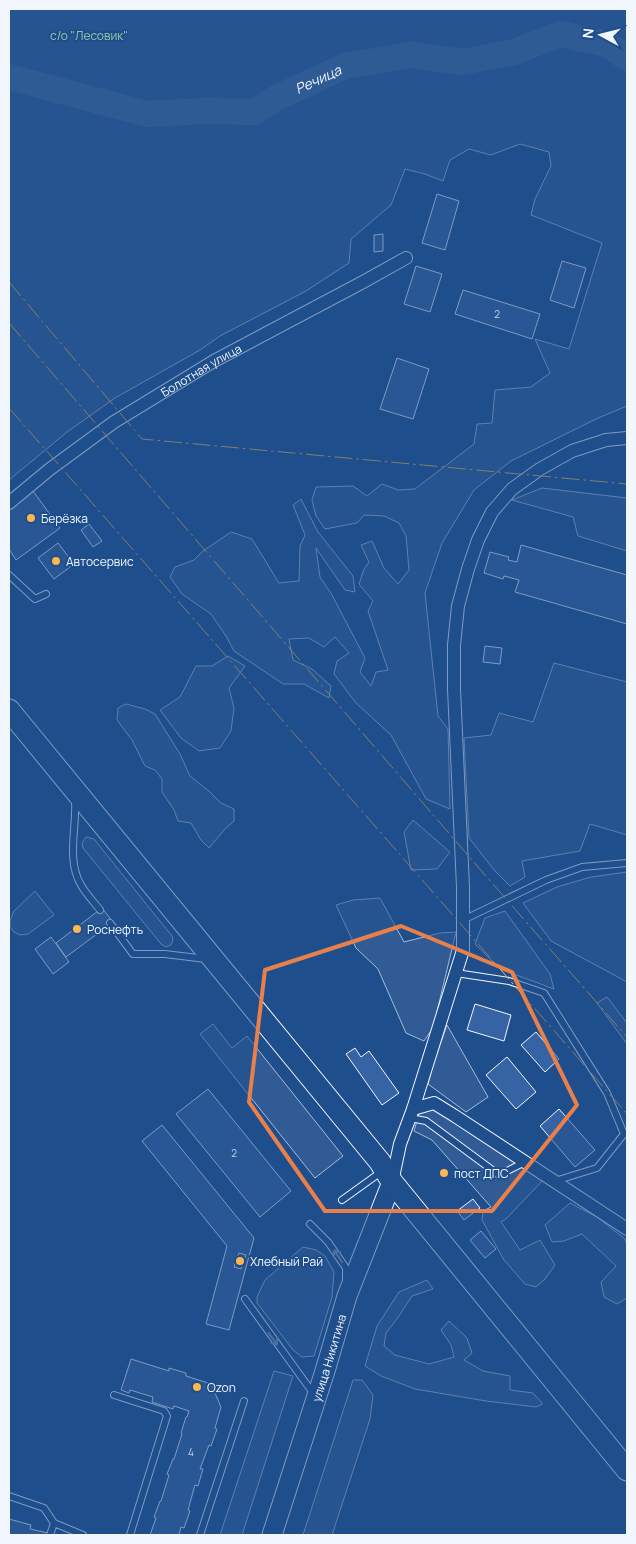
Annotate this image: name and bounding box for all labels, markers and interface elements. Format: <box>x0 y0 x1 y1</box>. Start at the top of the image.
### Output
north arrow <box>576 10 626 60</box>
park label: с/о "Лесовик" <box>50 27 128 44</box>
text: N <box>578 27 598 40</box>
water label: Речица <box>292 59 345 97</box>
house number: 2 <box>494 307 500 321</box>
street label: Болотная улица <box>157 340 244 400</box>
place label: Берёзка <box>41 510 88 527</box>
marker: Берёзка <box>25 512 37 524</box>
place label: Автосервис <box>66 553 134 570</box>
marker: Автосервис <box>50 555 62 567</box>
place label: Роснефть <box>87 921 143 938</box>
marker: Роснефть <box>71 923 83 935</box>
house number: 2 <box>231 1146 237 1160</box>
place label: пост ДПС <box>454 1165 509 1182</box>
marker: пост ДПС <box>438 1167 450 1179</box>
one-way arrow <box>333 1250 343 1264</box>
place label: Хлебный Рай <box>250 1253 323 1270</box>
marker: Хлебный Рай <box>234 1255 246 1267</box>
street label: улица Никитина <box>307 1312 350 1404</box>
one-way arrow <box>268 1332 279 1345</box>
place label: Ozon <box>207 1379 236 1396</box>
marker: Ozon <box>191 1381 203 1393</box>
house number: 4 <box>188 1445 194 1459</box>

